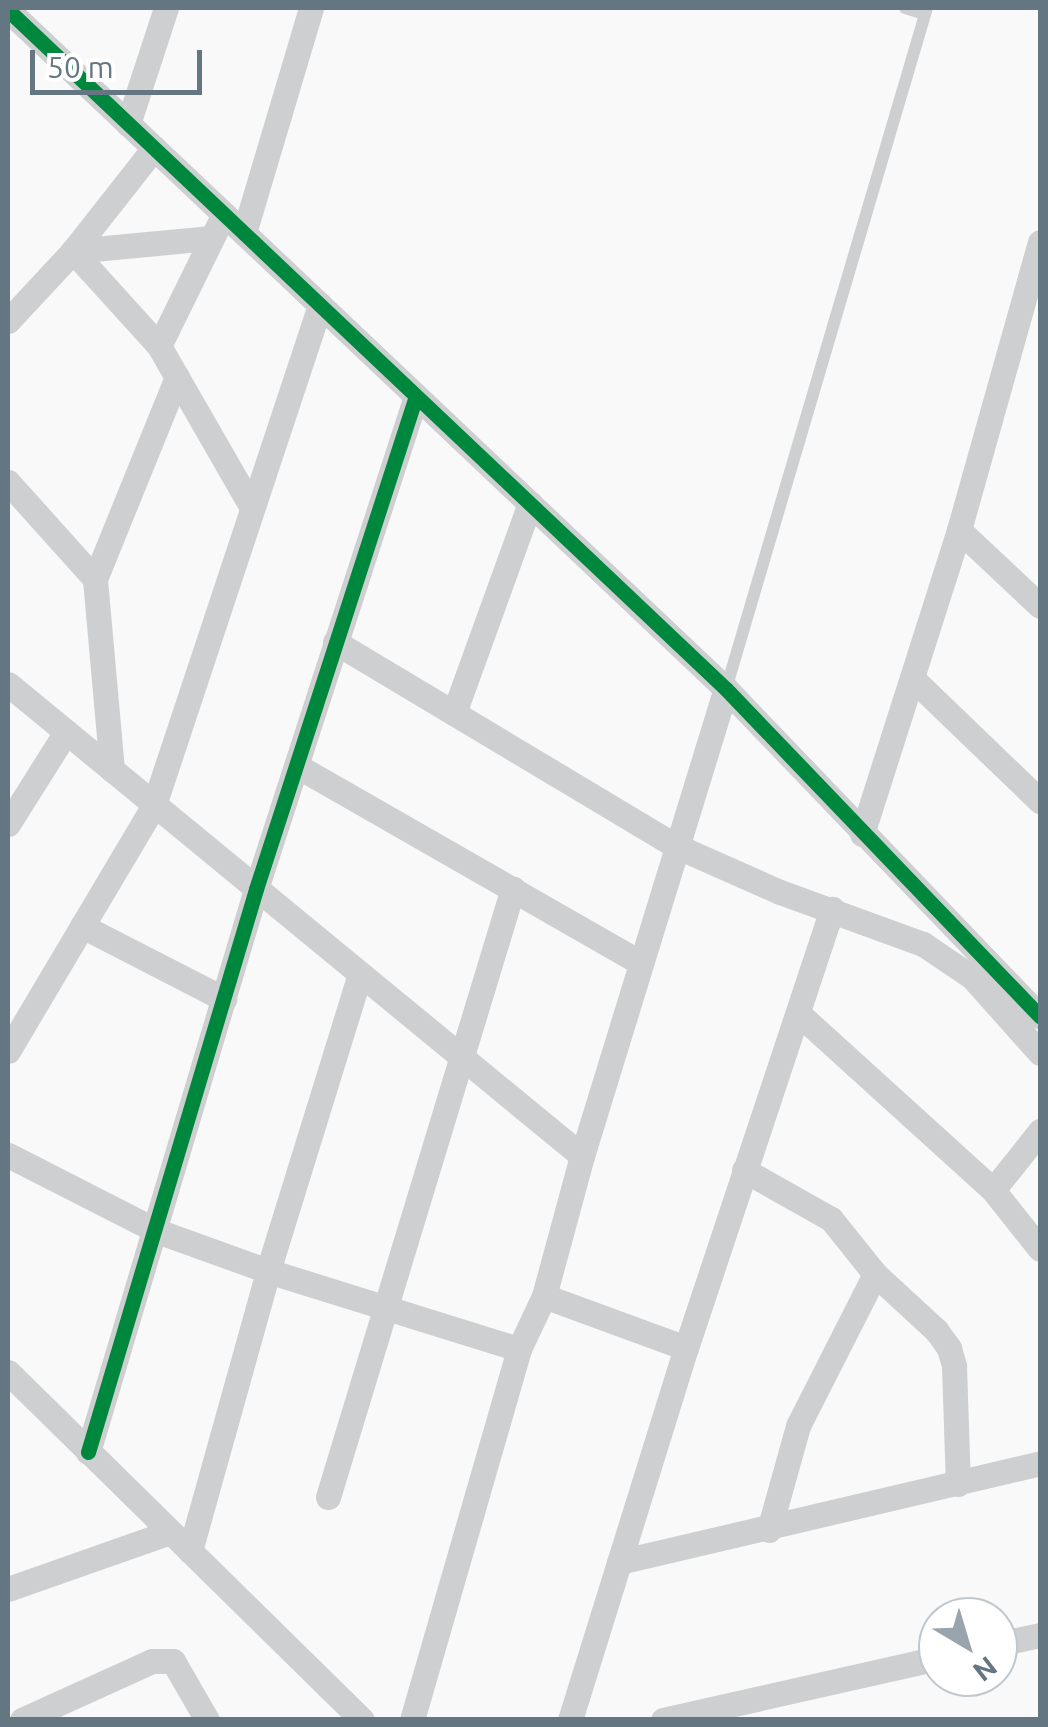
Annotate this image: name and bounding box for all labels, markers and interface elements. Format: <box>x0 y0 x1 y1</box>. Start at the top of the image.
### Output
scale bar <box>35 30 208 92</box>
text: 50 m <box>47 50 114 84</box>
north arrow <box>918 1597 1018 1697</box>
text: N <box>968 1651 1003 1688</box>

